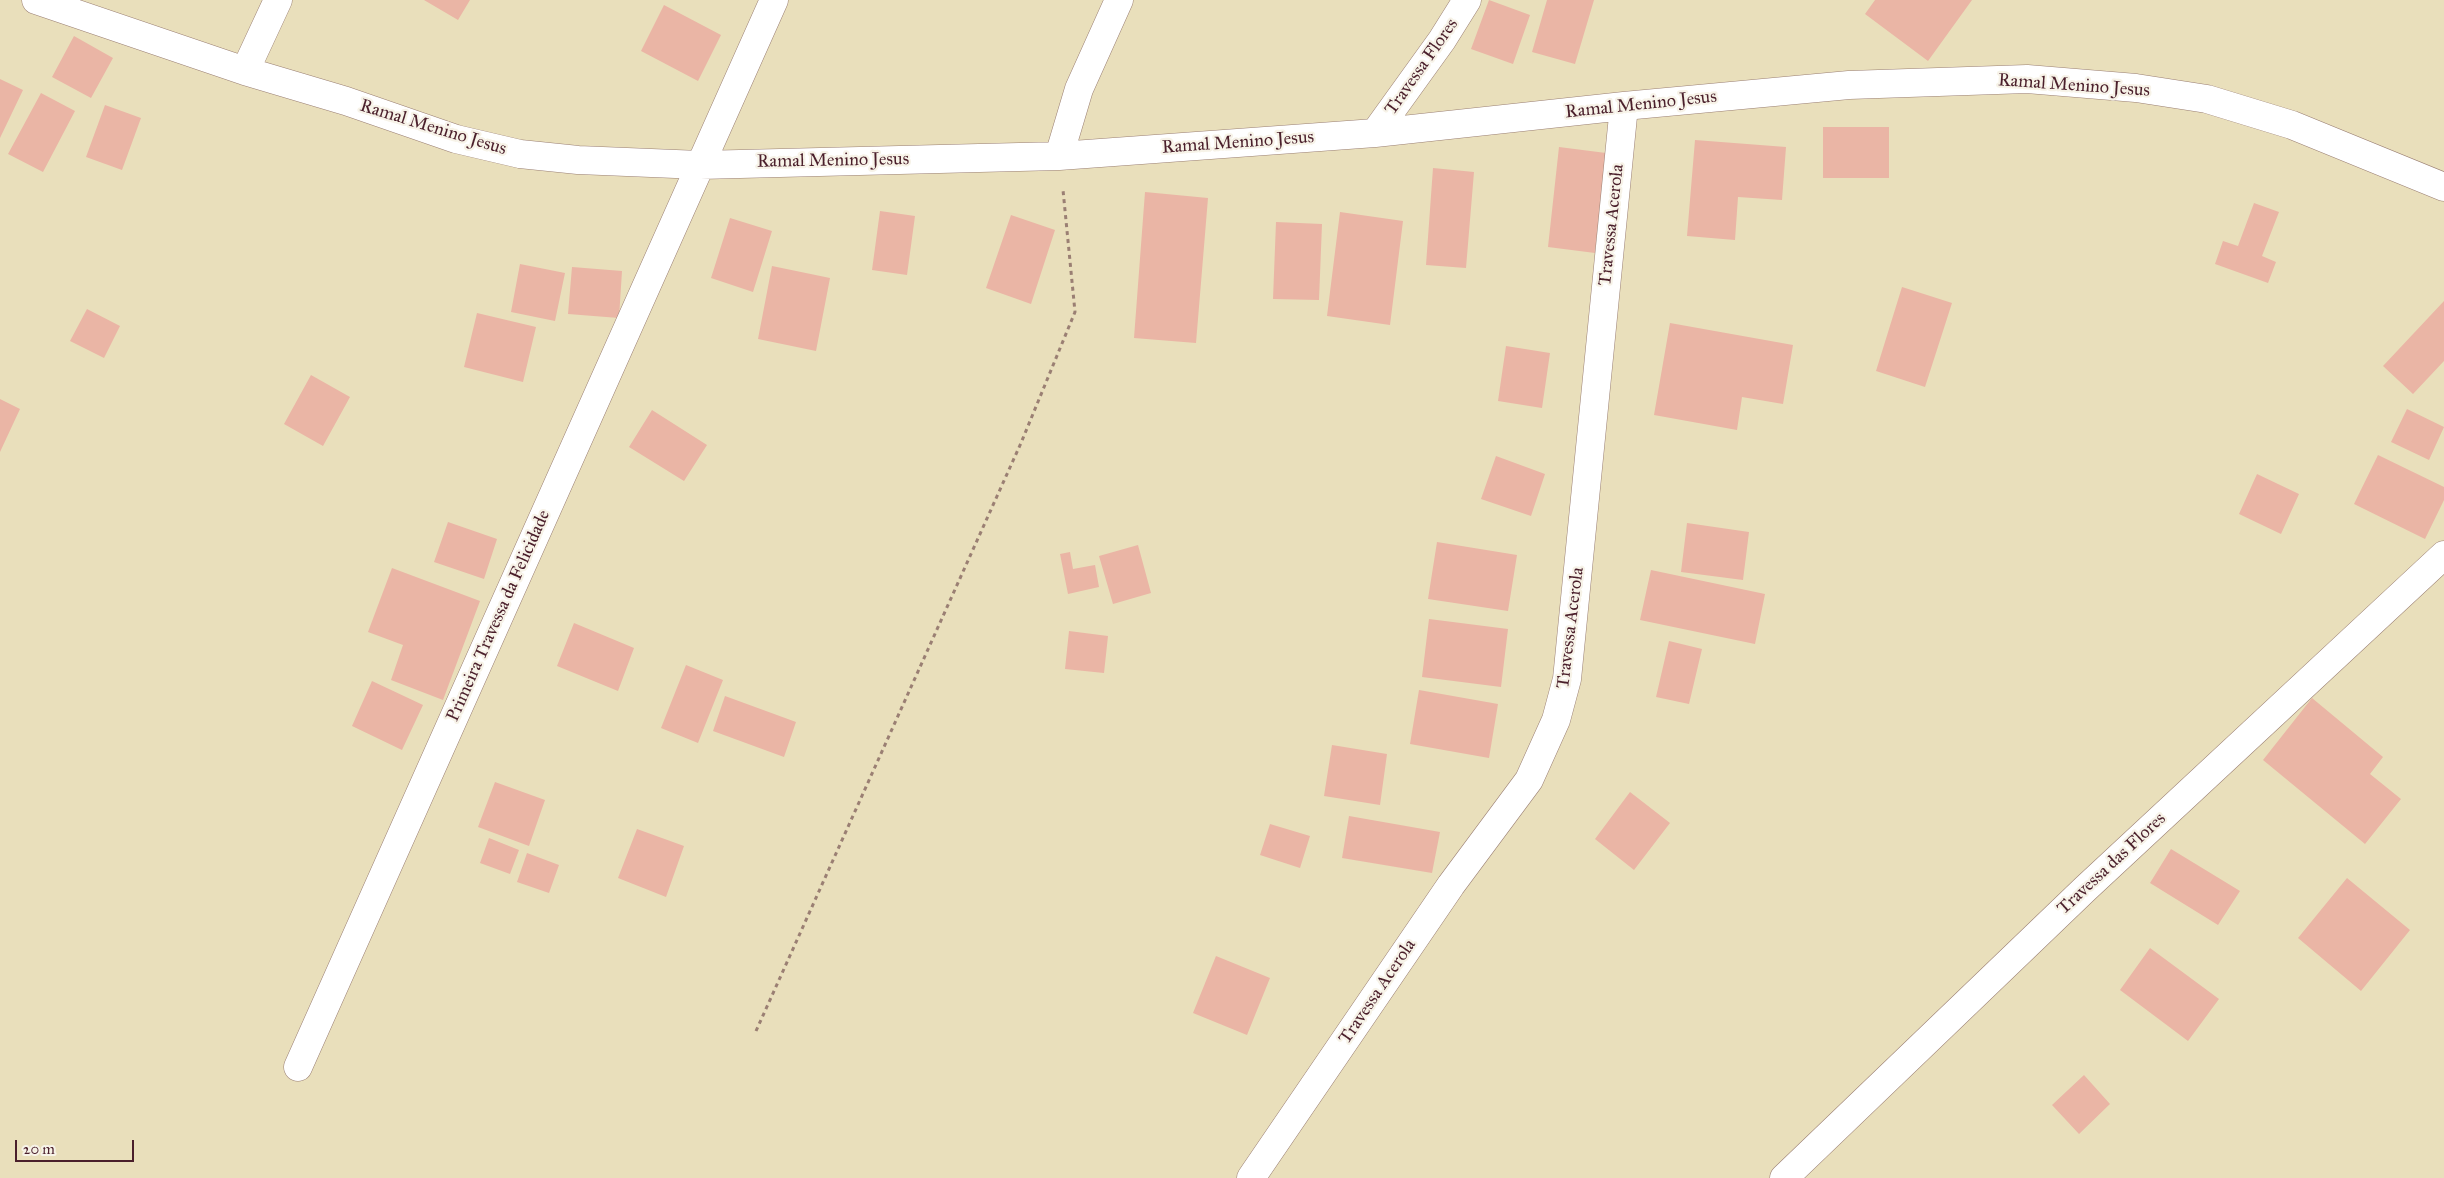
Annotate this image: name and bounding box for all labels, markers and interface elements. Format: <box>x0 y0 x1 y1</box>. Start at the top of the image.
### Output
street label: Travessa Flores <box>1381 15 1463 119</box>
street label: Ramal Menino Jesus <box>1997 70 2151 102</box>
street label: Ramal Menino Jesus <box>1564 86 1718 124</box>
street label: Ramal Menino Jesus <box>357 95 509 161</box>
street label: Ramal Menino Jesus <box>1161 127 1315 159</box>
street label: Ramal Menino Jesus <box>757 149 909 173</box>
street label: Travessa Acerola <box>1595 163 1629 287</box>
street label: Primeira Travessa da Felicidade <box>443 507 555 725</box>
street label: Travessa Acerola <box>1553 566 1589 690</box>
street label: Travessa das Flores <box>2053 808 2171 920</box>
street label: Travessa Acerola <box>1335 935 1421 1049</box>
scale bar <box>18 1130 136 1162</box>
text: 20 m <box>23 1140 55 1158</box>

